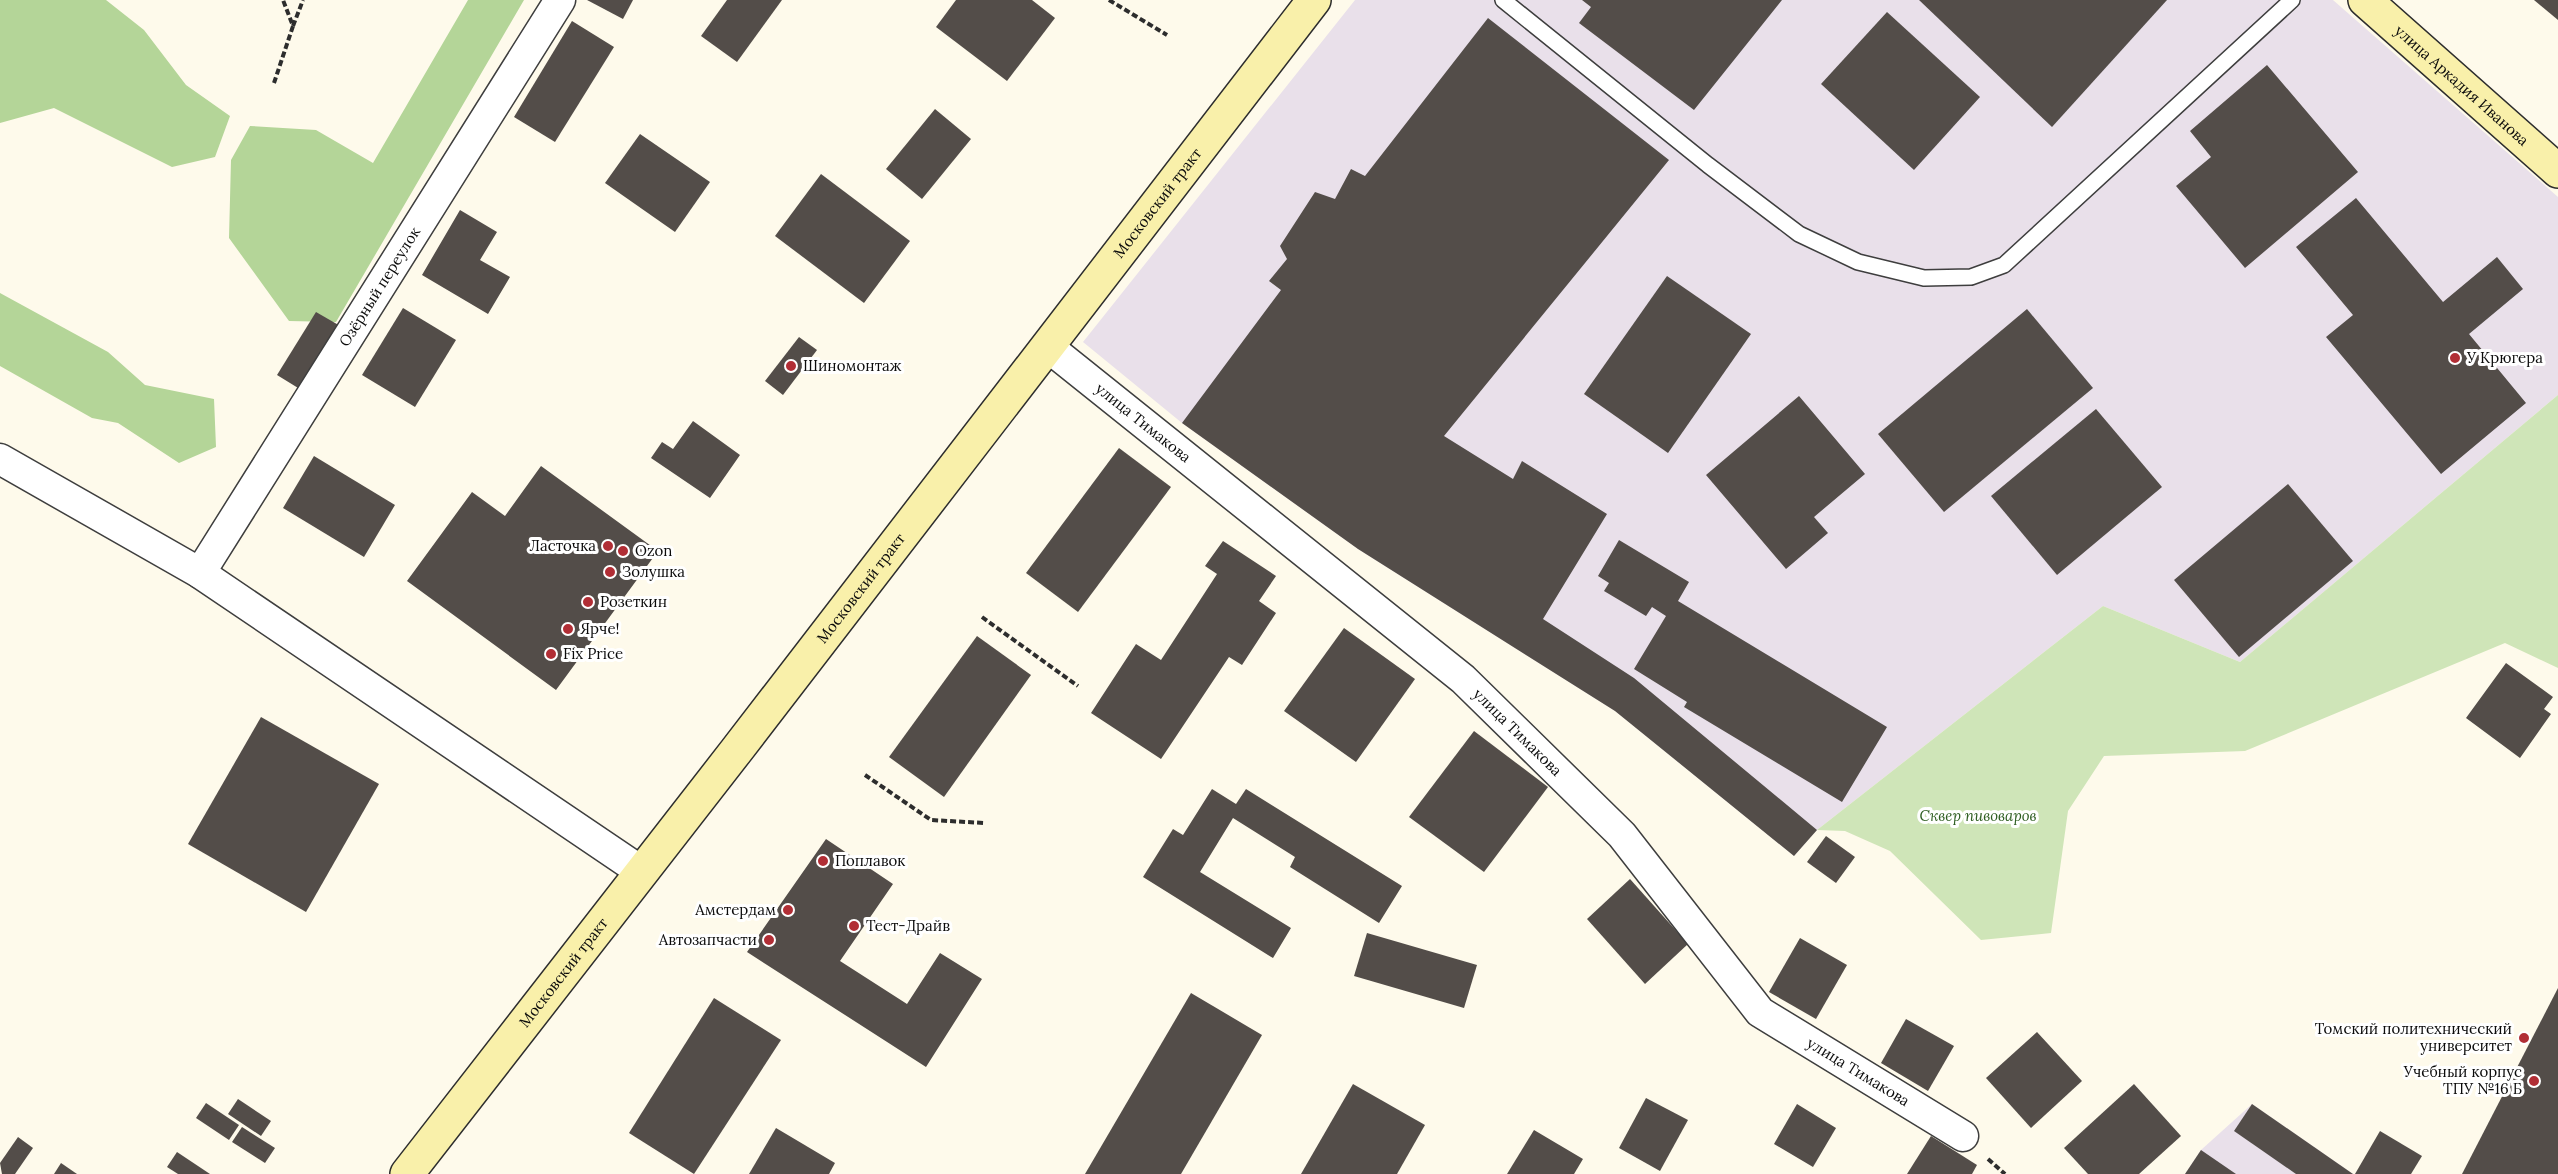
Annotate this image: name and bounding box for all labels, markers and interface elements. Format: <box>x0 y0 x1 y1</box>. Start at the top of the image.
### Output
street label: улица Аркадия Иванова <box>2391 21 2533 150</box>
street label: Московский тракт <box>1109 144 1206 262</box>
street label: Озёрный переулок <box>335 223 424 350</box>
place label: У Крюгера <box>2466 348 2543 367</box>
marker: У Крюгера <box>2448 351 2462 365</box>
place label: Шиномонтаж <box>803 356 902 375</box>
marker: Шиномонтаж <box>784 359 798 373</box>
street label: улица Тимакова <box>1092 378 1195 467</box>
street label: Московский тракт <box>812 529 909 647</box>
place label: Ласточка <box>530 536 596 555</box>
marker: Ласточка <box>601 539 615 553</box>
place label: Ozon <box>635 541 672 560</box>
marker: Ozon <box>616 544 630 558</box>
place label: Золушка <box>622 562 685 581</box>
marker: Золушка <box>603 565 617 579</box>
place label: Розеткин <box>600 592 667 611</box>
marker: Розеткин <box>581 595 595 609</box>
place label: Ярче! <box>580 619 620 638</box>
marker: Ярче! <box>561 622 575 636</box>
place label: Fix Price <box>563 644 623 663</box>
marker: Fix Price <box>544 647 558 661</box>
street label: улица Тимакова <box>1469 684 1566 780</box>
park label: Сквер пивоваров <box>1919 806 2037 825</box>
place label: Поплавок <box>835 851 905 870</box>
marker: Поплавок <box>816 854 830 868</box>
place label: Амстердам <box>694 900 776 919</box>
marker: Амстердам <box>781 903 795 917</box>
street label: Московский тракт <box>515 913 612 1031</box>
place label: Тест-Драйв <box>866 916 950 935</box>
marker: Тест-Драйв <box>847 919 861 933</box>
place label: Автозапчасти <box>658 930 757 949</box>
marker: Автозапчасти <box>762 933 776 947</box>
place label: Томский политехнический университет <box>2315 1019 2513 1055</box>
marker: Томский политехнический университет <box>2517 1031 2531 1045</box>
street label: улица Тимакова <box>1803 1033 1913 1110</box>
place label: Учебный корпус ТПУ №16 Б <box>2403 1062 2522 1098</box>
marker: Учебный корпус ТПУ №16 Б <box>2527 1074 2541 1088</box>

